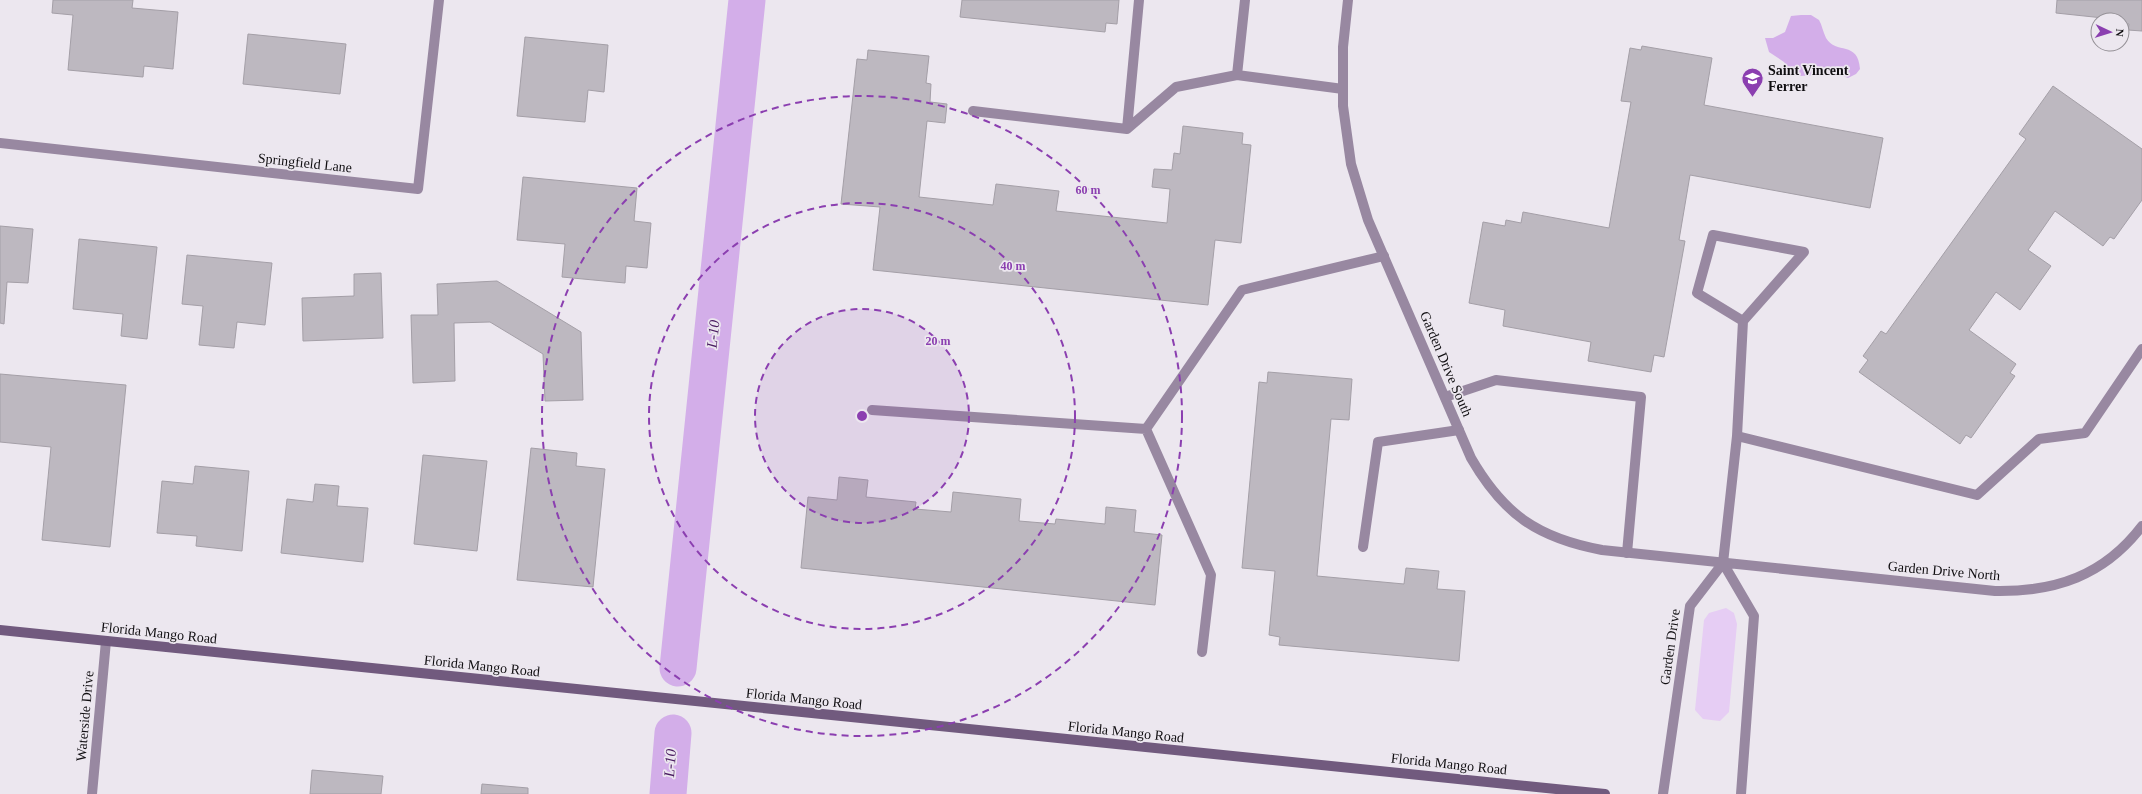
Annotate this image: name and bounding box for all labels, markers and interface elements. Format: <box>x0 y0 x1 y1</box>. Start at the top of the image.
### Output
north arrow <box>2090 12 2130 52</box>
text: N <box>2114 28 2126 37</box>
place label: Saint Vincent Ferrer <box>1768 63 1849 94</box>
school or university icon: Saint Vincent Ferrer <box>1739 65 1765 98</box>
street label: Springfield Lane <box>257 151 353 175</box>
text: 60 m <box>1076 183 1101 197</box>
text: 40 m <box>1001 259 1026 273</box>
street label: Garden Drive South <box>1417 309 1475 419</box>
water label: L-10 <box>703 319 722 350</box>
text: 20 m <box>926 334 951 348</box>
centre of rings <box>855 409 869 423</box>
street label: Garden Drive North <box>1887 559 2001 583</box>
street label: Garden Drive <box>1657 608 1683 686</box>
street label: Florida Mango Road <box>100 619 218 647</box>
street label: Florida Mango Road <box>423 652 541 680</box>
street label: Waterside Drive <box>74 670 96 762</box>
street label: Florida Mango Road <box>745 685 863 713</box>
street label: Florida Mango Road <box>1067 718 1185 746</box>
water label: L-10 <box>661 748 679 779</box>
street label: Florida Mango Road <box>1390 750 1508 778</box>

